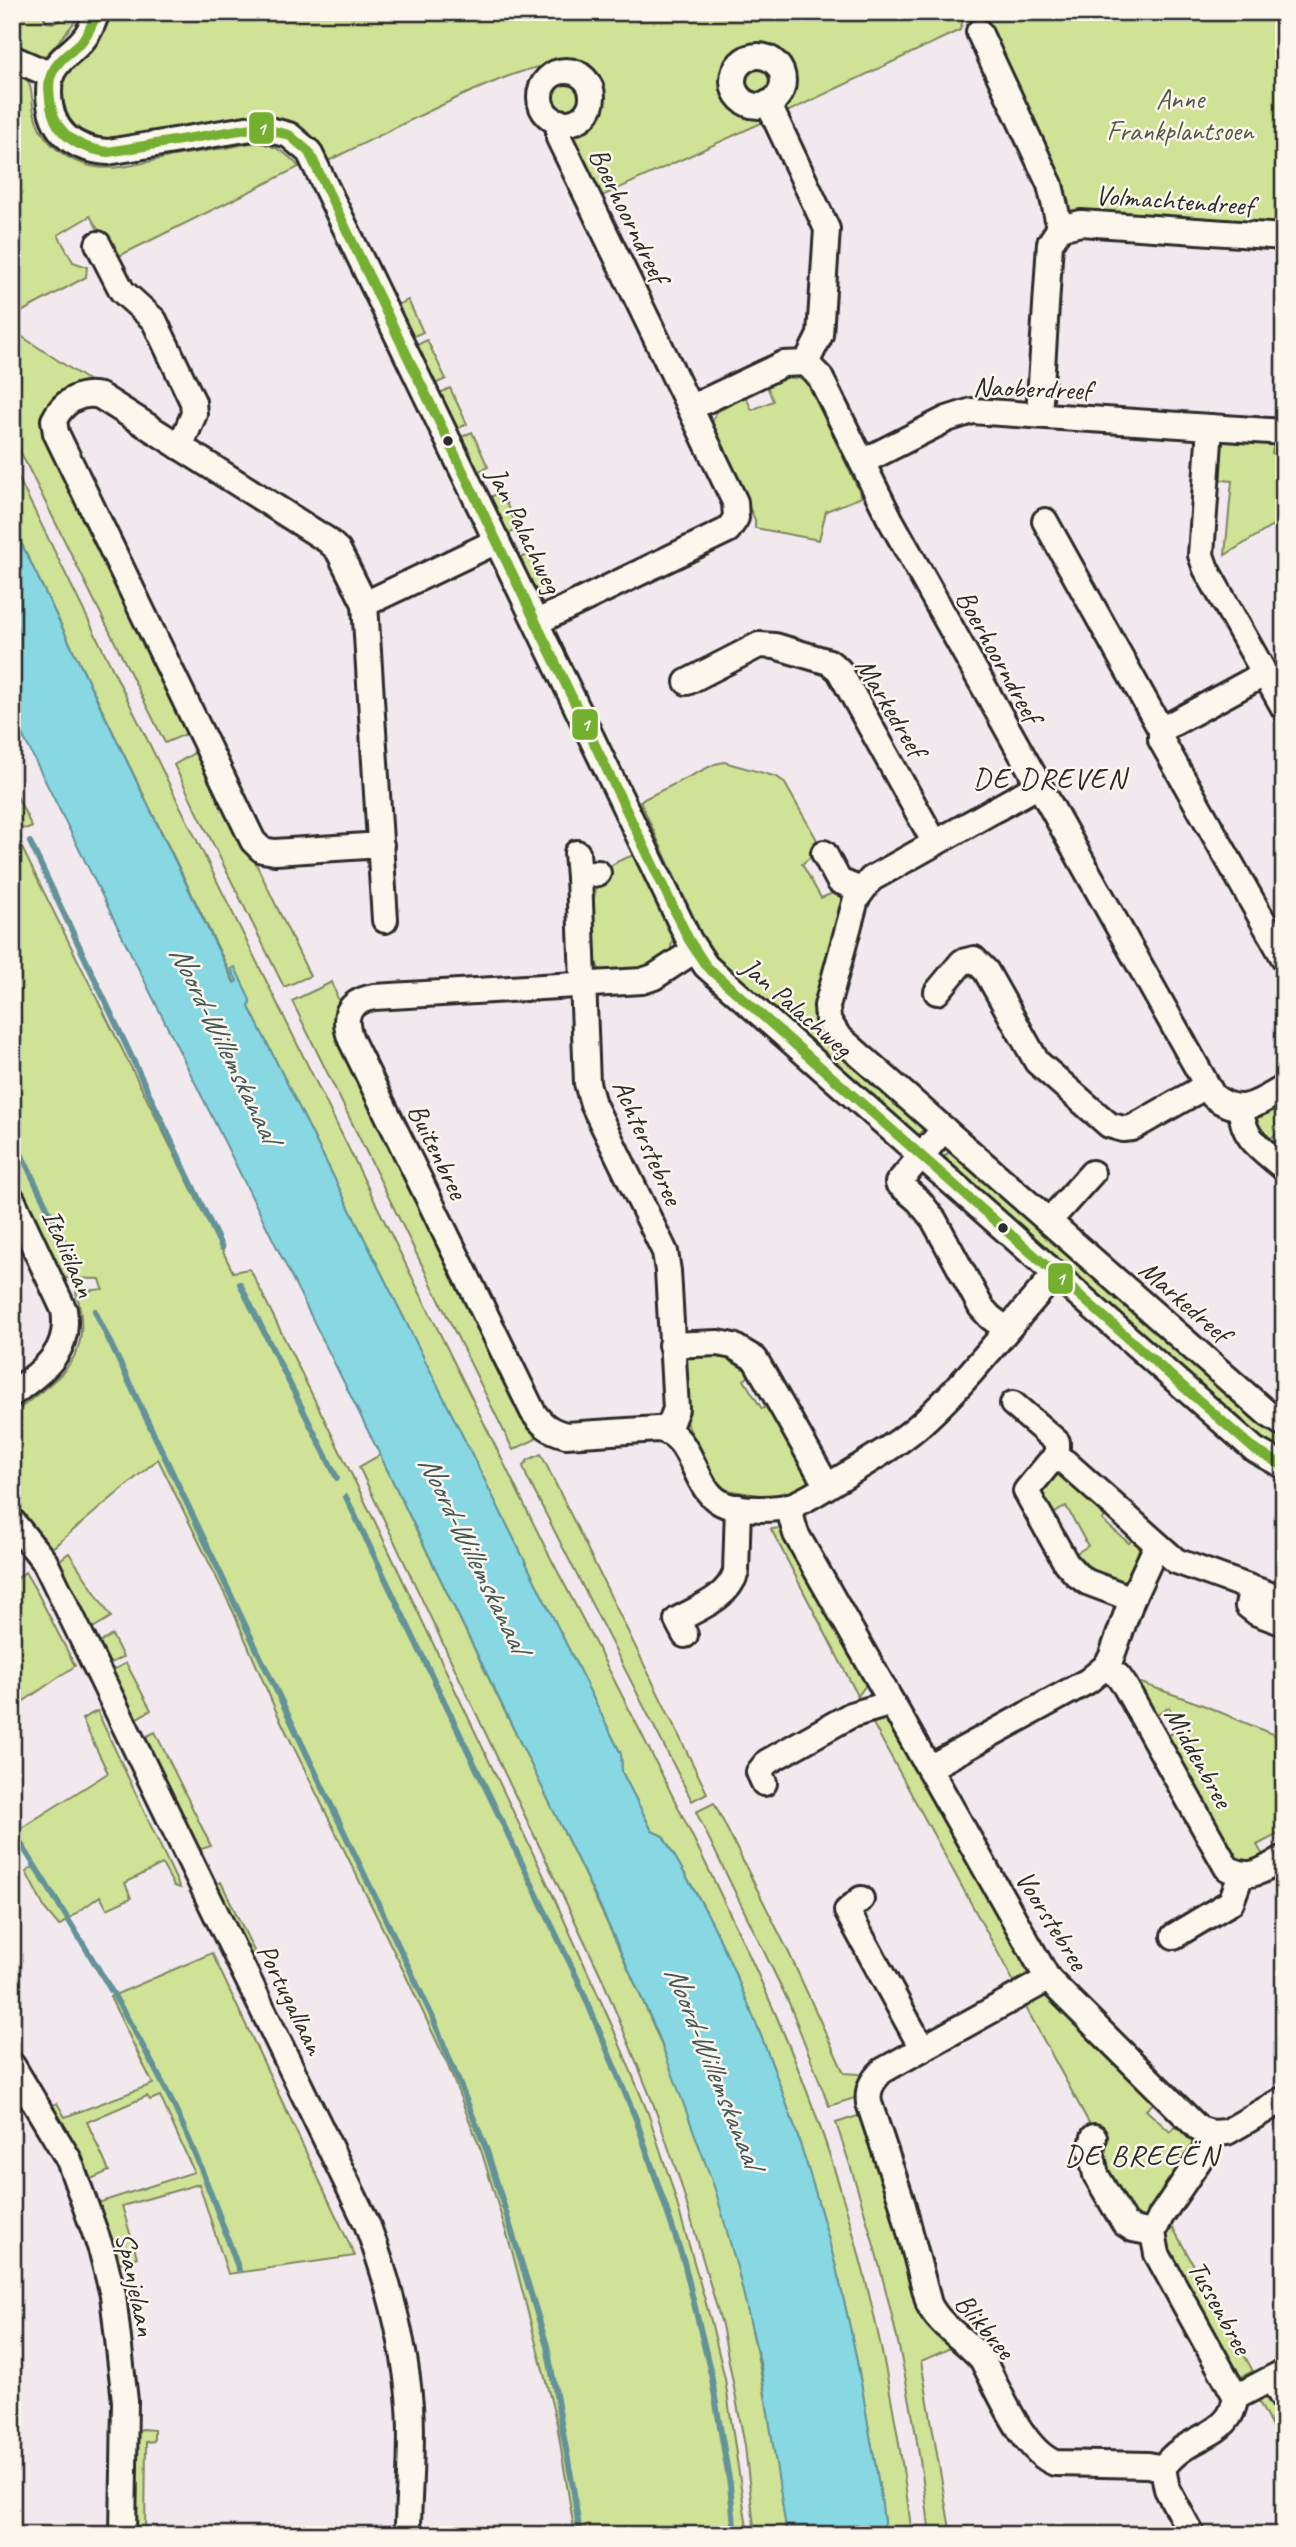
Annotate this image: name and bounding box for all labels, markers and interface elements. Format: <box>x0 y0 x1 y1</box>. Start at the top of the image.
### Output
park label: Anne Frankplantsoen <box>1107 81 1255 148</box>
line badge: 1 <box>248 111 275 145</box>
text: 1 <box>257 117 268 141</box>
street label: Boerhoorndreef <box>581 142 679 294</box>
street label: Volmachtendreef <box>1094 177 1261 223</box>
street label: Naoberdreef <box>973 368 1097 408</box>
unlabelled marker <box>441 434 455 448</box>
street label: Jan Palachweg <box>479 459 571 601</box>
street label: Boerhoorndreef <box>948 584 1053 734</box>
street label: Markedreef <box>848 651 937 768</box>
line badge: 1 <box>571 708 599 741</box>
text: 1 <box>581 713 592 737</box>
district label: DE DREVEN <box>973 759 1130 797</box>
water label: Noord-Willemskanaal <box>161 939 293 1156</box>
street label: Jan Palachweg <box>733 948 861 1066</box>
street label: Achterstebree <box>605 1074 692 1212</box>
street label: Buitenbree <box>400 1098 477 1206</box>
street label: Italiëlaan <box>34 1203 104 1303</box>
unlabelled marker <box>996 1221 1010 1235</box>
street label: Markedreef <box>1132 1252 1242 1354</box>
line badge: 1 <box>1047 1262 1074 1295</box>
text: 1 <box>1056 1267 1067 1291</box>
water label: Noord-Willemskanaal <box>410 1449 542 1666</box>
street label: Middenbree <box>1157 1700 1242 1815</box>
street label: Voorstebree <box>1008 1864 1097 1978</box>
street label: Portugallaan <box>249 1938 333 2061</box>
water label: Noord-Willemskanaal <box>656 1960 775 2181</box>
district label: DE BREEËN <box>1064 2136 1223 2174</box>
street label: Spanjelaan <box>108 2229 164 2339</box>
street label: Tussenbree <box>1180 2254 1261 2362</box>
street label: Blikbree <box>947 2286 1024 2368</box>

